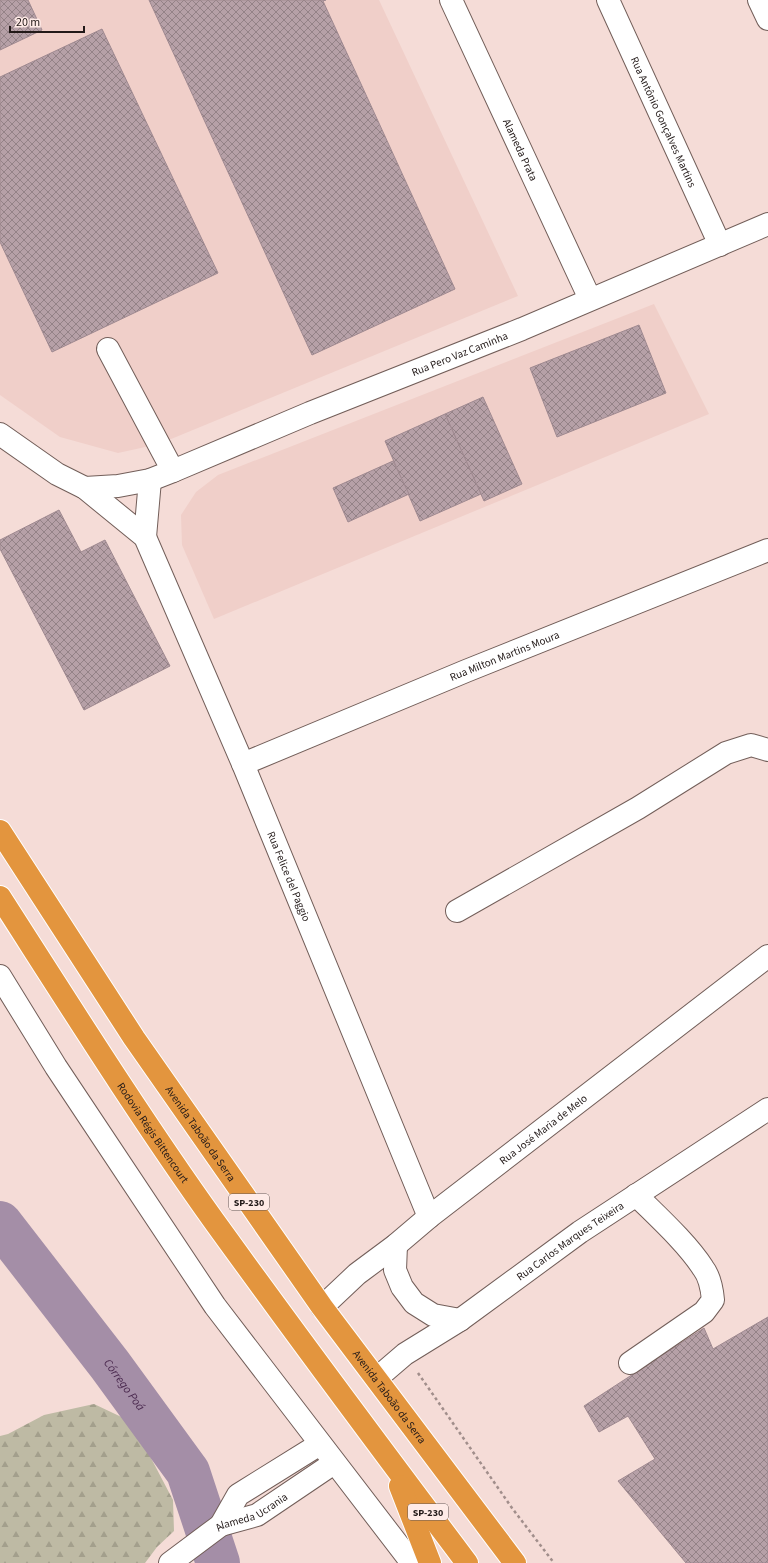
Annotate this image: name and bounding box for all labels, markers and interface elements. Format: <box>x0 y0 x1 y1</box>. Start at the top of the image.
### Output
scale bar <box>10 8 84 34</box>
text: 20 m <box>16 14 40 31</box>
street label: Rua Antônio Gonçalves Martins <box>627 54 700 190</box>
street label: Alameda Prata <box>499 116 541 183</box>
street label: Rua Pero Vaz Caminha <box>409 328 510 380</box>
street label: Rua Milton Martins Moura <box>447 627 562 685</box>
street label: Rua Felice del Paggio <box>263 829 314 924</box>
street label: Rodovia Régis Bittencourt <box>113 1080 192 1186</box>
street label: Avenida Taboão da Serra <box>162 1083 239 1185</box>
street label: Rua José Maria de Melo <box>496 1091 591 1168</box>
road number: SP-230 <box>229 1194 269 1210</box>
street label: Rua Carlos Marques Teixeira <box>513 1198 627 1284</box>
street label: Avenida Taboão da Serra <box>349 1347 429 1447</box>
water label: Córrego Poá <box>99 1355 149 1415</box>
street label: Alameda Ucrania <box>212 1489 291 1535</box>
road number: SP-230 <box>408 1504 448 1520</box>

